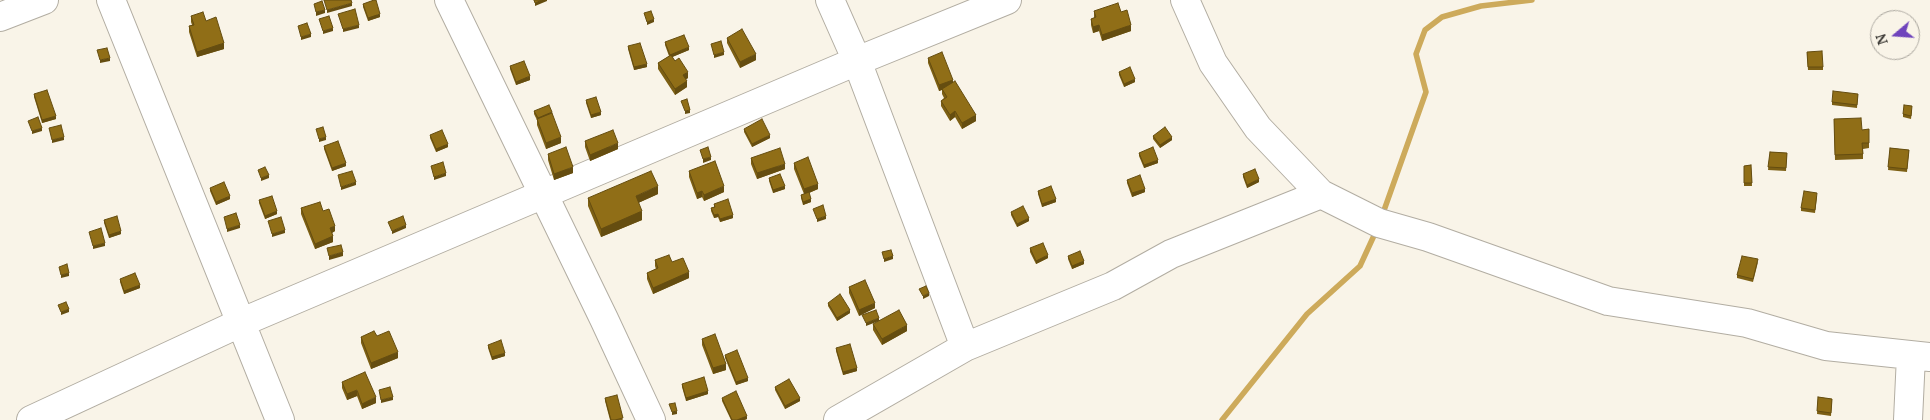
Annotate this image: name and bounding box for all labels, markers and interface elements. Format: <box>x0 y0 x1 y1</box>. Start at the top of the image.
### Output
north arrow <box>1870 10 1920 60</box>
text: N <box>1871 31 1892 47</box>

